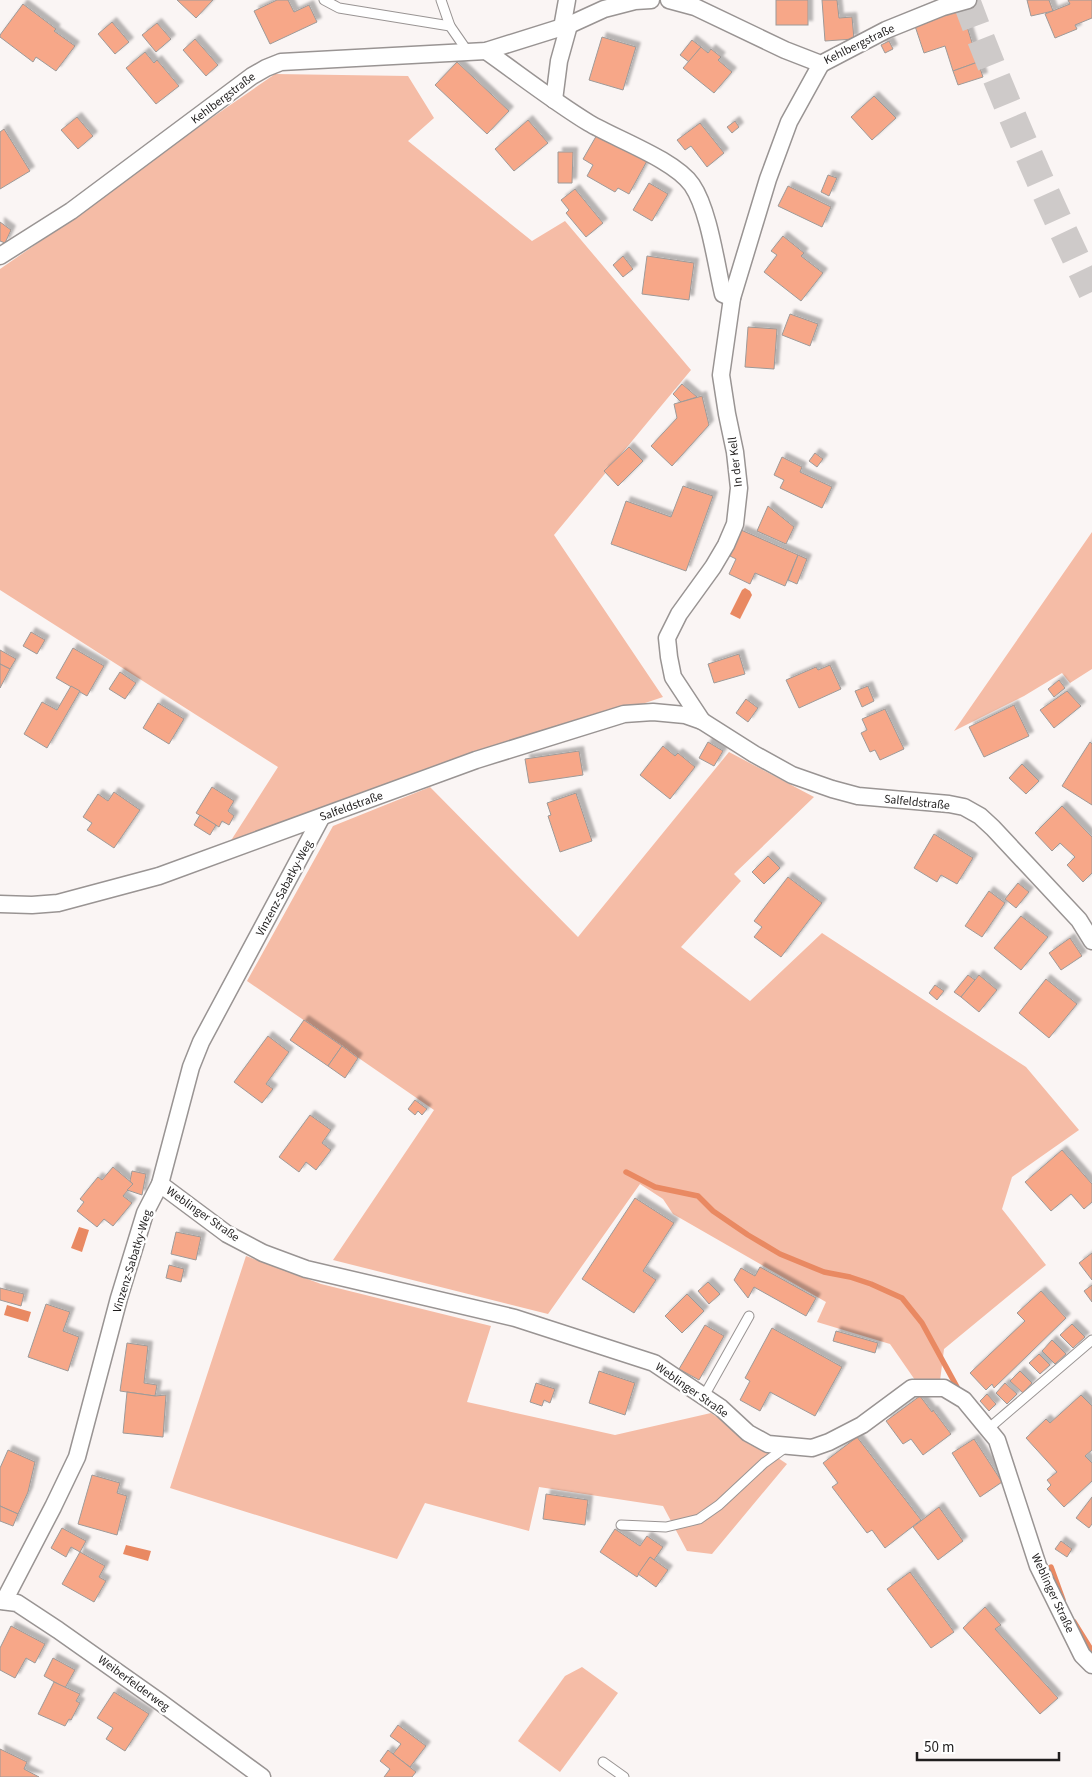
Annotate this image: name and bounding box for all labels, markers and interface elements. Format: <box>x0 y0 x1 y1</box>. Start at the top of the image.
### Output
street label: Kehlbergstraße <box>821 20 897 69</box>
street label: Kehlbergstraße <box>188 68 259 128</box>
street label: In der Kell <box>724 436 747 488</box>
street label: Salfeldstraße <box>317 787 385 826</box>
street label: Salfeldstraße <box>883 791 951 814</box>
street label: Vinzenz-Sabatky-Weg <box>252 837 317 939</box>
street label: Weblinger Straße <box>163 1183 243 1246</box>
street label: Vinzenz-Sabatky-Weg <box>109 1208 156 1315</box>
street label: Weblinger Straße <box>652 1359 732 1422</box>
street label: Weblinger Straße <box>1027 1551 1078 1636</box>
street label: Weiberfelderweg <box>94 1652 173 1715</box>
scale bar <box>917 1730 1060 1762</box>
text: 50 m <box>924 1737 954 1758</box>

